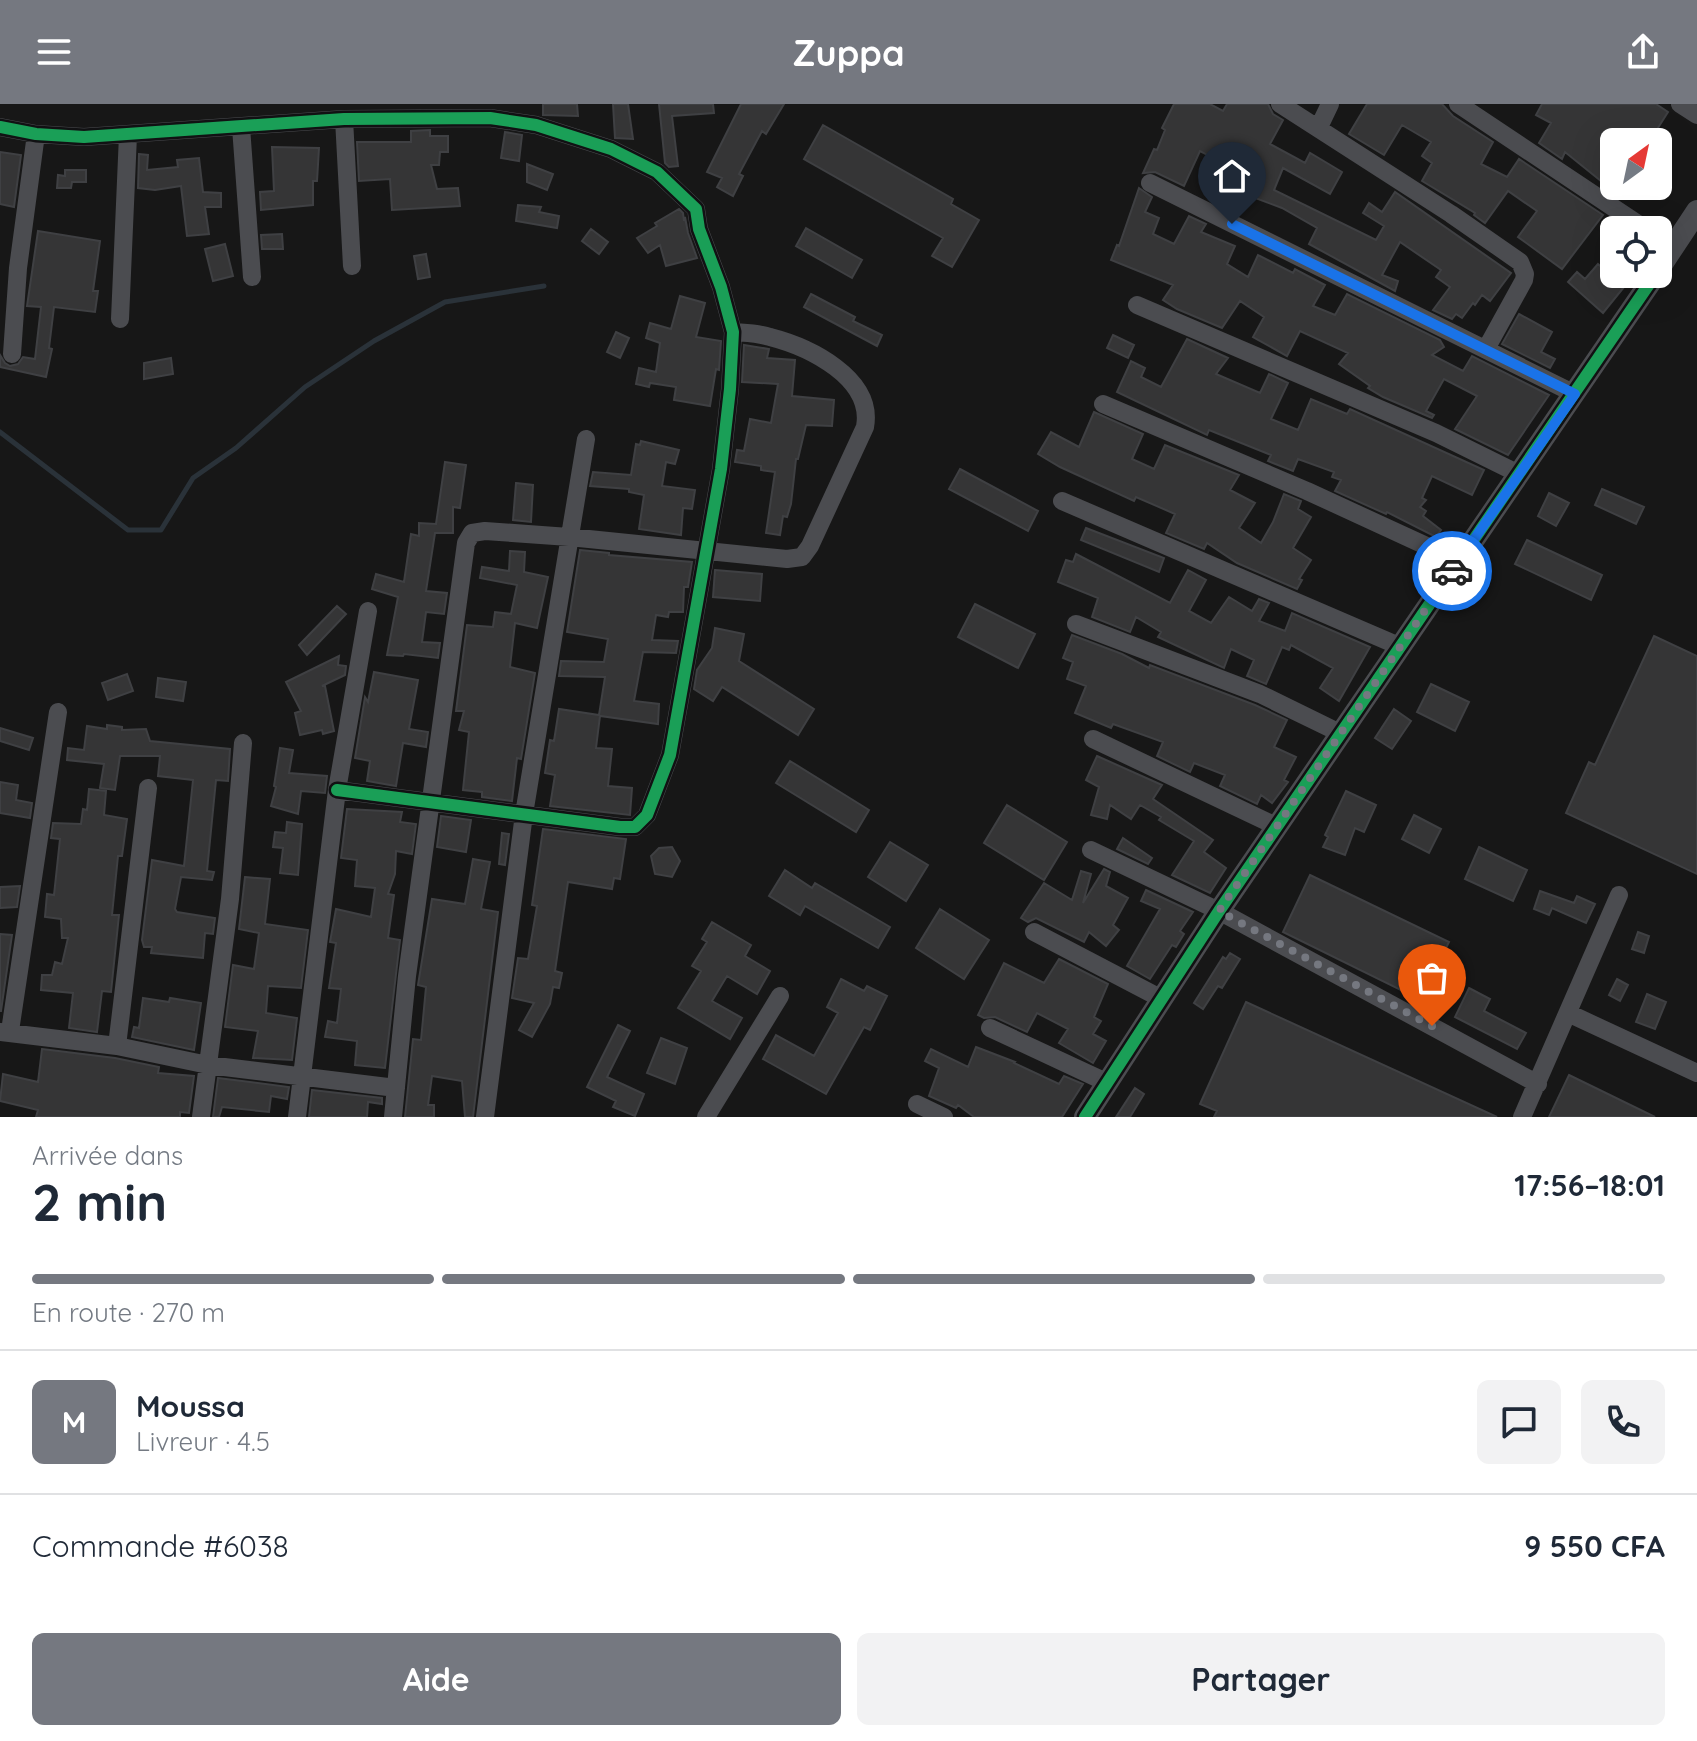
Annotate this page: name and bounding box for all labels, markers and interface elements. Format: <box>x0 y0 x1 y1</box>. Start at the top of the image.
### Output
icon: menu <box>32 30 76 74</box>
text: Zuppa <box>792 30 905 75</box>
icon: share <box>1621 30 1665 74</box>
north arrow <box>1600 128 1672 200</box>
map controls <box>1600 128 1672 288</box>
pin <box>1198 142 1266 224</box>
icon: home <box>1210 154 1254 198</box>
button: locate <box>1600 216 1672 288</box>
courier <box>1412 531 1492 611</box>
icon: car <box>1430 549 1474 593</box>
pin <box>1398 944 1466 1026</box>
icon: bag <box>1410 956 1454 1000</box>
text: Arrivée dans <box>32 1139 183 1172</box>
text: 17:56–18:01 <box>1514 1166 1665 1204</box>
text: 2 min <box>32 1169 167 1234</box>
text: En route · 270 m <box>32 1296 225 1329</box>
button: chat <box>1477 1380 1561 1464</box>
button: phone <box>1581 1380 1665 1464</box>
text: Moussa <box>136 1387 245 1425</box>
text: M <box>62 1403 86 1441</box>
text: Livreur · 4.5 <box>136 1425 270 1458</box>
text: Commande #6038 <box>32 1527 289 1565</box>
text: 9 550 CFA <box>1524 1527 1665 1565</box>
button: Aide <box>32 1633 841 1725</box>
button: Partager <box>857 1633 1665 1725</box>

